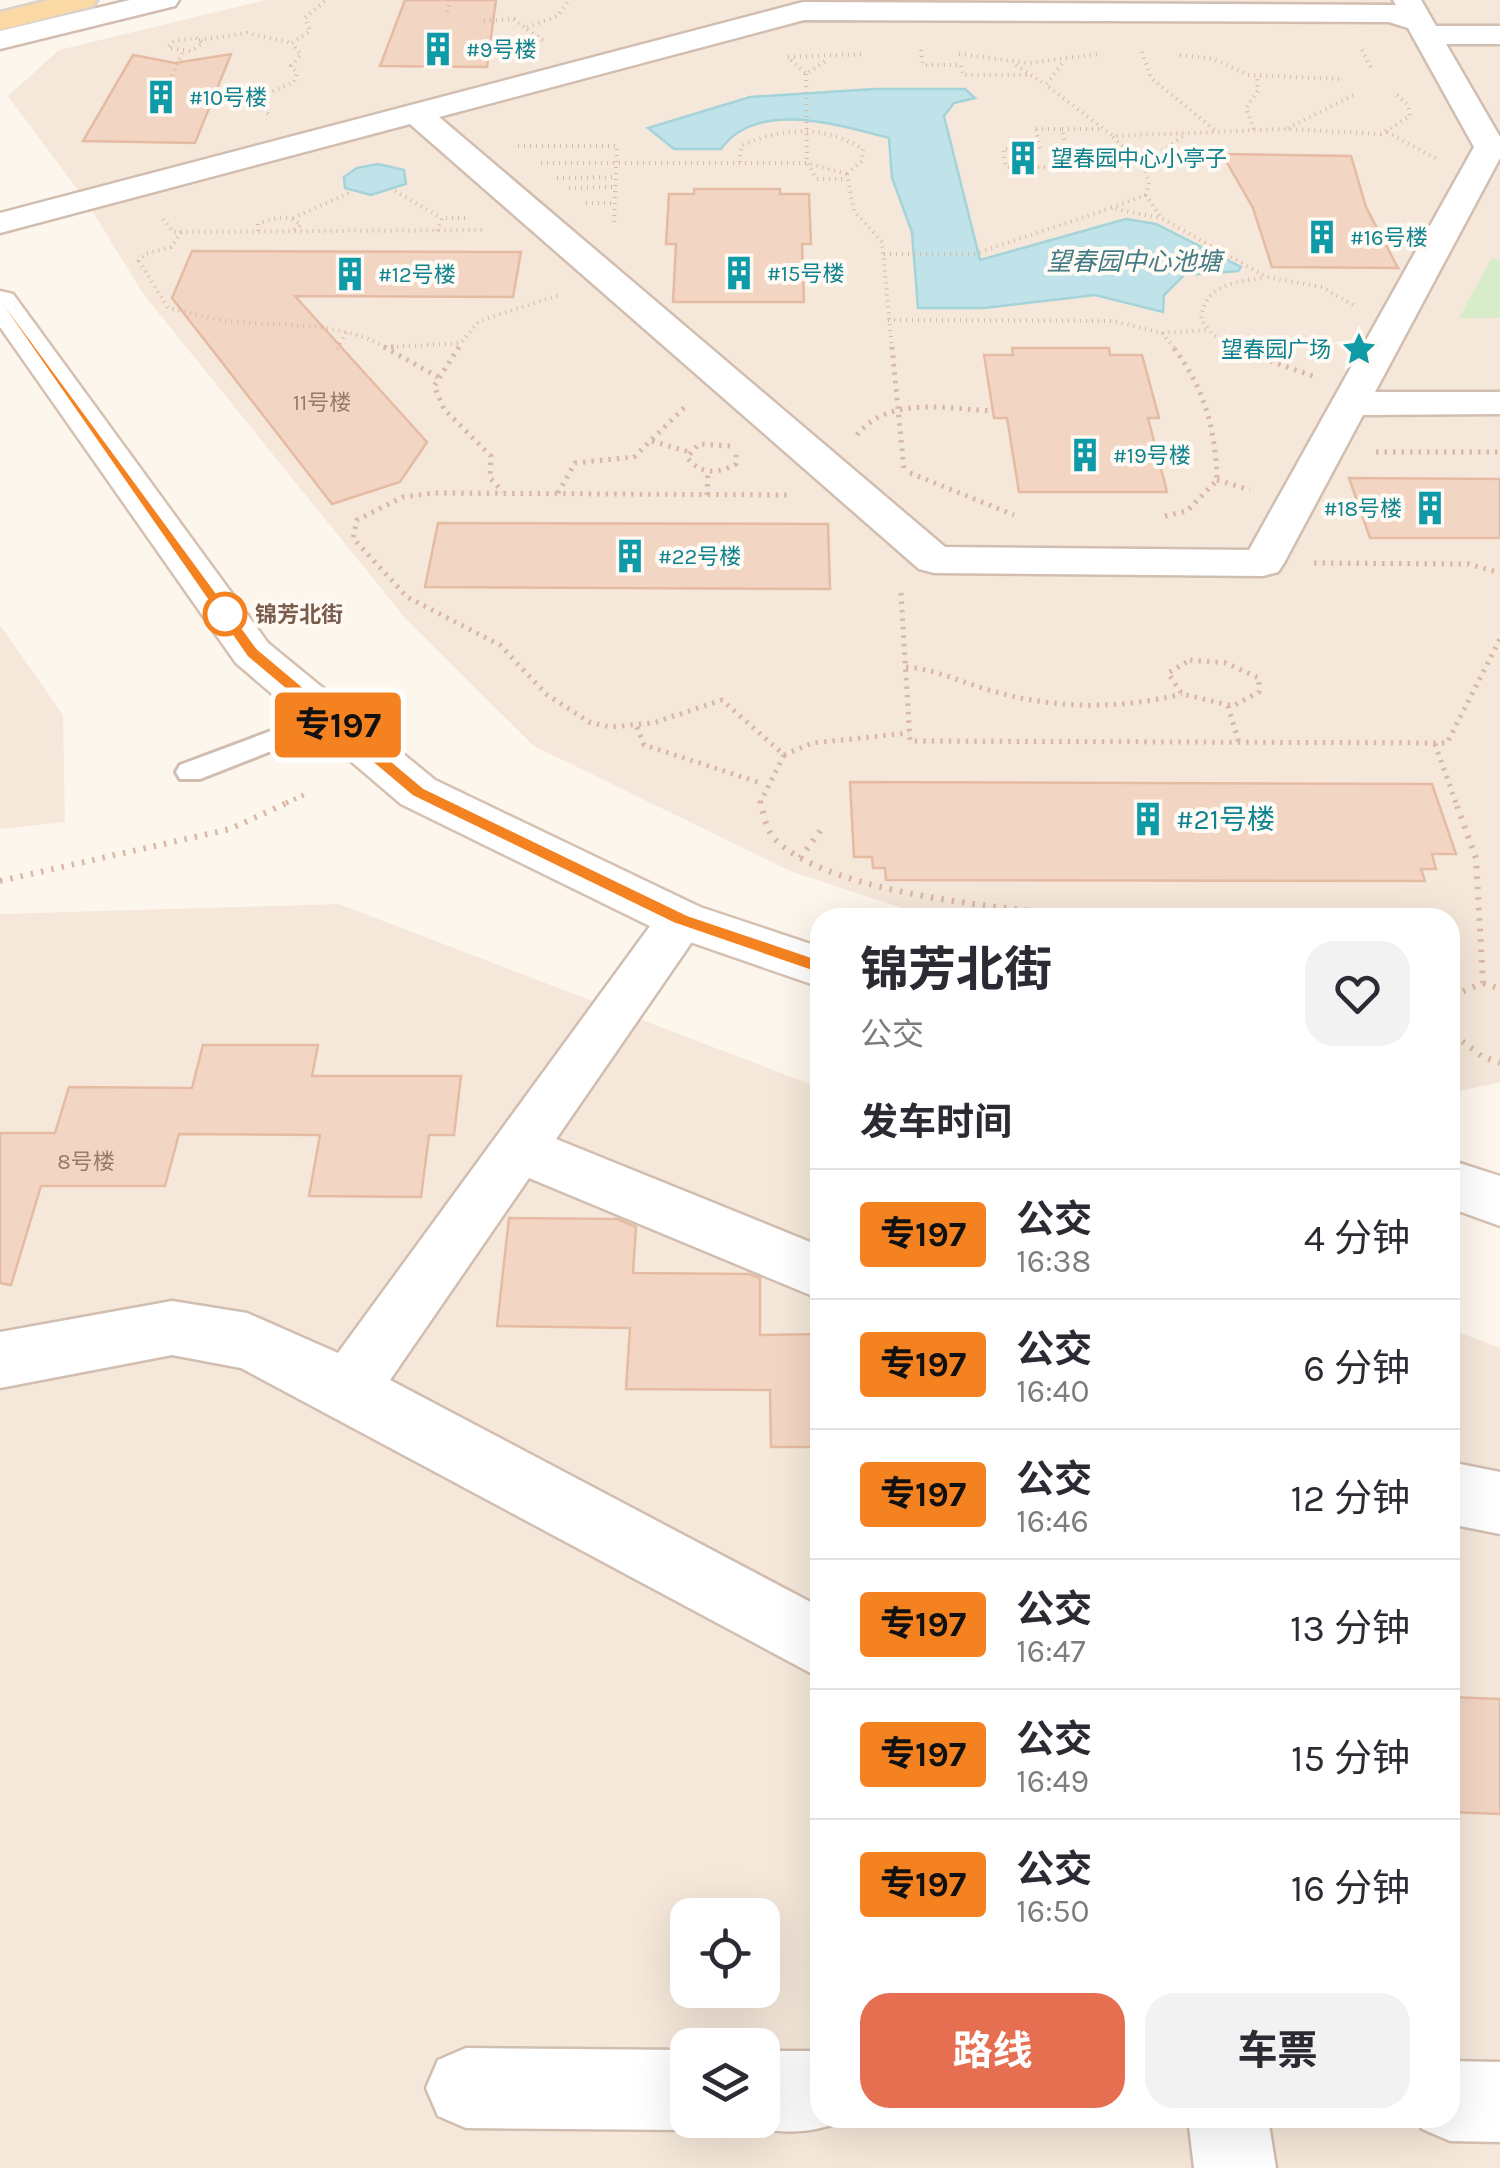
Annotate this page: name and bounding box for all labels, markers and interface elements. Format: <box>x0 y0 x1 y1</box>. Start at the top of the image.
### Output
building icon: #9号楼 <box>419 30 457 68</box>
place label: #9号楼 <box>466 37 537 63</box>
building icon: #10号楼 <box>142 78 180 116</box>
place label: #10号楼 <box>189 85 267 111</box>
building icon: 望春园中心小亭子 <box>1004 139 1042 177</box>
place label: 望春园中心小亭子 <box>1051 146 1227 172</box>
building icon: #16号楼 <box>1303 218 1341 256</box>
place label: #16号楼 <box>1350 225 1428 251</box>
water label: 望春园中心池塘 <box>1046 247 1225 276</box>
building icon: #15号楼 <box>720 254 758 292</box>
building icon: #12号楼 <box>331 255 369 293</box>
place label: #15号楼 <box>767 261 844 287</box>
place label: #12号楼 <box>378 262 456 288</box>
place icon: 望春园广场 <box>1340 330 1378 368</box>
place label: 望春园广场 <box>1221 337 1331 363</box>
house number: 11号楼 <box>293 390 351 416</box>
building icon: #19号楼 <box>1066 436 1104 474</box>
place label: #19号楼 <box>1113 443 1191 469</box>
building icon: #18号楼 <box>1411 489 1449 527</box>
place label: #18号楼 <box>1323 496 1402 522</box>
building icon: #22号楼 <box>611 537 649 575</box>
place label: #22号楼 <box>658 544 741 570</box>
marker: 锦芳北街 <box>204 593 246 635</box>
place label: 锦芳北街 <box>255 602 343 628</box>
line badge: 专197 <box>268 692 408 758</box>
text: 专197 <box>295 705 381 746</box>
building icon: #21号楼 <box>1129 800 1167 838</box>
place label: #21号楼 <box>1176 803 1275 836</box>
button: heart <box>1305 941 1410 1046</box>
text: 锦芳北街 <box>860 942 1052 998</box>
text: 公交 <box>860 1016 924 1053</box>
text: 发车时间 <box>860 1100 1012 1145</box>
house number: 8号楼 <box>57 1149 115 1175</box>
text: 公交 <box>1016 1197 1092 1242</box>
text: 专197 <box>880 1214 966 1255</box>
text: 4 分钟 <box>1304 1216 1410 1261</box>
text: 16:38 <box>1016 1243 1091 1280</box>
text: 公交 <box>1016 1327 1092 1372</box>
text: 专197 <box>880 1344 966 1385</box>
text: 6 分钟 <box>1303 1346 1410 1391</box>
text: 16:40 <box>1016 1373 1089 1410</box>
text: 公交 <box>1016 1457 1092 1502</box>
text: 专197 <box>880 1474 966 1515</box>
text: 12 分钟 <box>1290 1476 1410 1521</box>
text: 16:46 <box>1016 1503 1089 1540</box>
text: 公交 <box>1016 1587 1092 1632</box>
text: 专197 <box>880 1604 966 1645</box>
text: 13 分钟 <box>1290 1606 1410 1651</box>
text: 16:47 <box>1016 1633 1085 1670</box>
text: 公交 <box>1016 1717 1092 1762</box>
text: 专197 <box>880 1734 966 1775</box>
text: 15 分钟 <box>1291 1736 1410 1781</box>
text: 16:49 <box>1016 1763 1089 1800</box>
text: 公交 <box>1016 1847 1092 1892</box>
text: 专197 <box>880 1864 966 1905</box>
text: 16 分钟 <box>1291 1866 1410 1911</box>
text: 16:50 <box>1016 1893 1090 1930</box>
map controls <box>670 1898 780 2138</box>
button: locate <box>670 1898 780 2008</box>
button: 路线 <box>860 1993 1125 2108</box>
button: 车票 <box>1145 1993 1410 2108</box>
button: layers <box>670 2028 780 2138</box>

